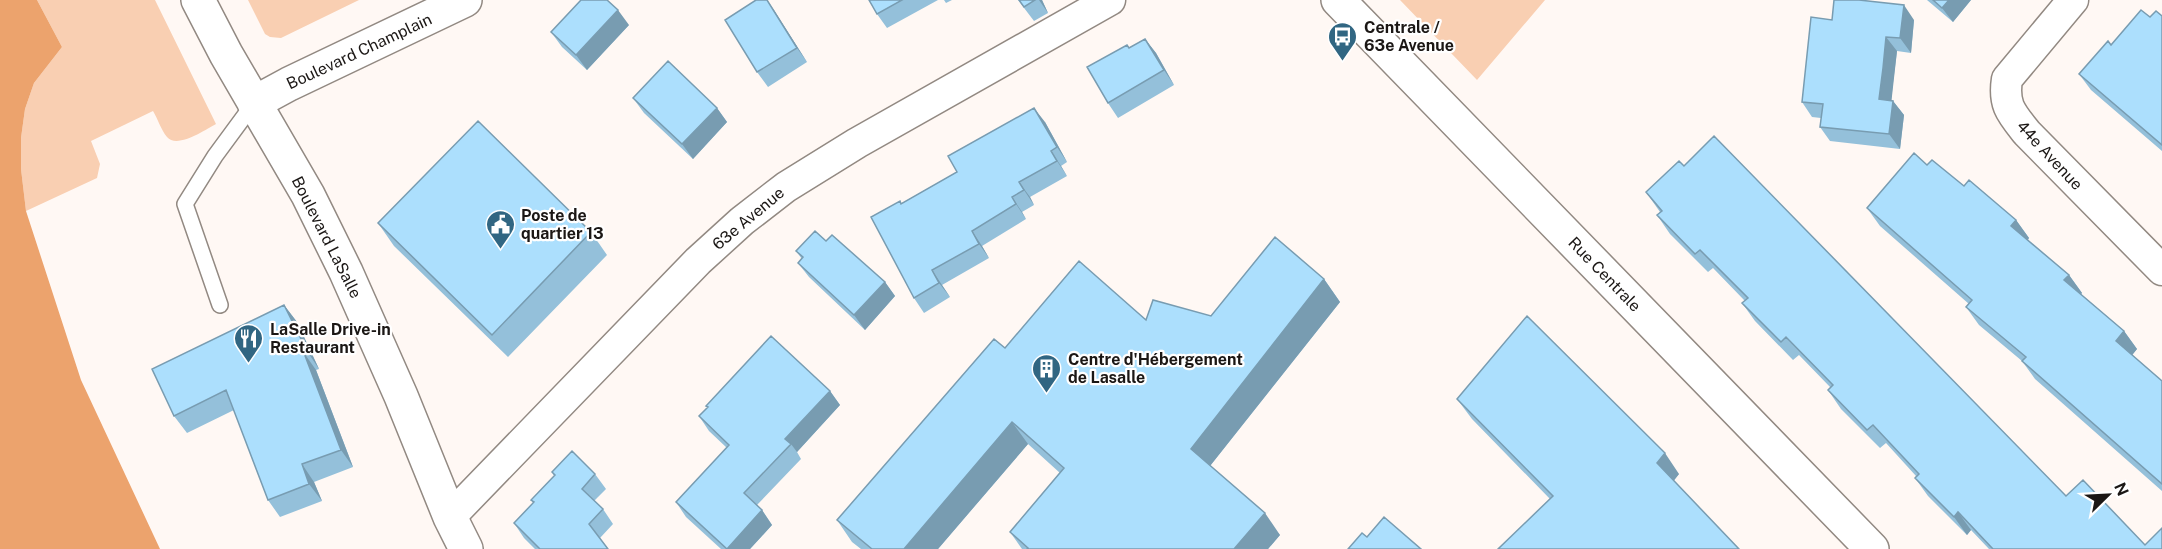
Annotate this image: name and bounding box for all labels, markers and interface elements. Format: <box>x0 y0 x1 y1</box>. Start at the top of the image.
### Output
street label: Boulevard Champlain <box>284 9 435 93</box>
place label: Centrale / 63e Avenue <box>1364 18 1454 55</box>
bus stop icon: Centrale / 63e Avenue <box>1327 20 1359 62</box>
street label: 44e Avenue <box>2013 117 2087 194</box>
street label: Boulevard LaSalle <box>288 173 366 301</box>
street label: 63e Avenue <box>709 183 788 254</box>
place label: Poste de quartier 13 <box>521 206 604 243</box>
public building icon: Poste de quartier 13 <box>484 208 516 250</box>
street label: Rue Centrale <box>1564 233 1645 316</box>
place label: LaSalle Drive-in Restaurant <box>270 320 391 357</box>
restaurant icon: LaSalle Drive-in Restaurant <box>233 322 265 364</box>
place label: Centre d'Hébergement de Lasalle <box>1068 350 1243 387</box>
building icon: Centre d'Hébergement de Lasalle <box>1031 352 1063 394</box>
north arrow <box>2078 465 2138 525</box>
text: N <box>2110 480 2132 499</box>

